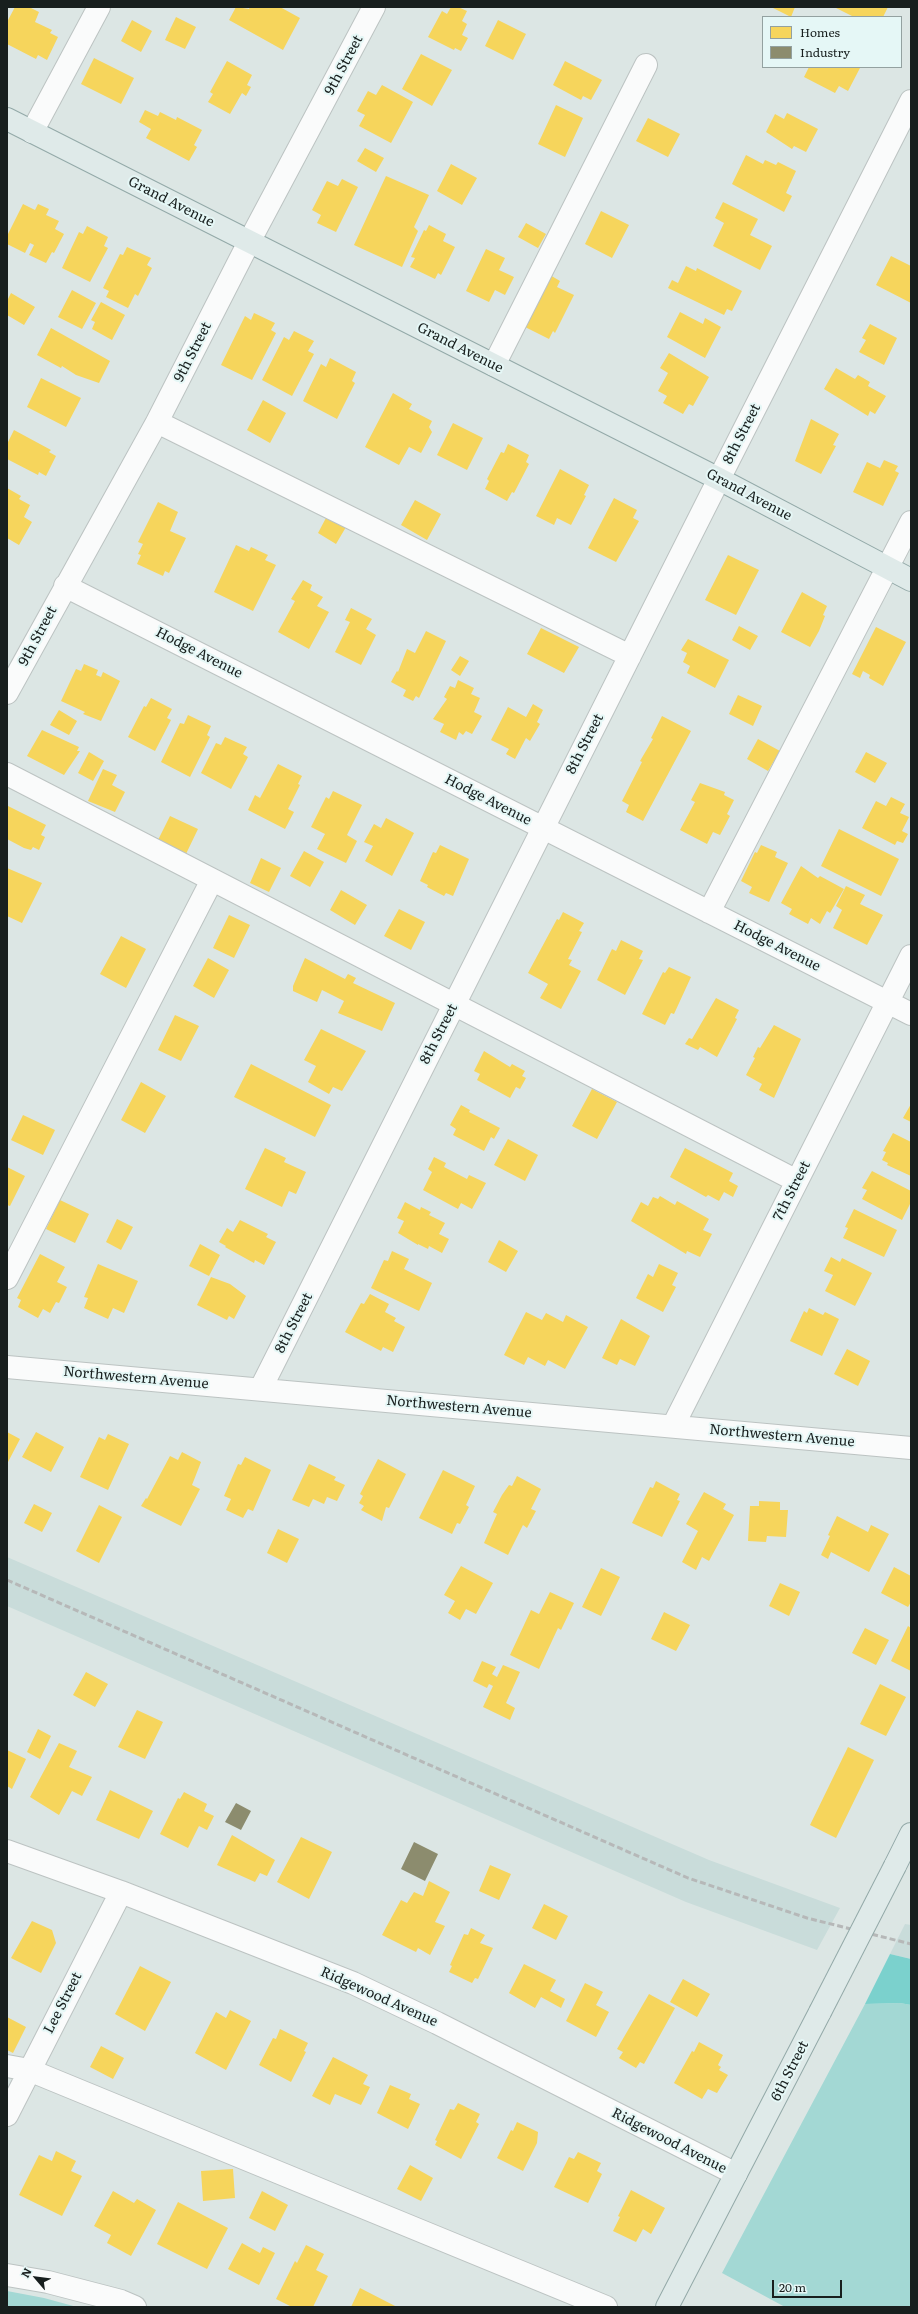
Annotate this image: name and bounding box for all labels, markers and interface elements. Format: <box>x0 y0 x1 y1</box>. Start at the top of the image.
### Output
legend <box>762 16 902 68</box>
text: Homes <box>800 23 840 41</box>
street label: 9th Street <box>321 32 367 98</box>
text: Industry <box>800 43 850 61</box>
street label: Grand Avenue <box>125 173 217 231</box>
street label: 9th Street <box>171 319 215 385</box>
street label: Grand Avenue <box>414 319 506 377</box>
street label: 8th Street <box>720 401 764 467</box>
street label: Grand Avenue <box>703 465 795 525</box>
street label: 9th Street <box>15 603 61 669</box>
street label: Hodge Avenue <box>153 624 245 682</box>
street label: 8th Street <box>563 711 607 777</box>
street label: Hodge Avenue <box>442 771 534 829</box>
street label: Hodge Avenue <box>731 917 823 975</box>
street label: 8th Street <box>417 1001 461 1067</box>
street label: 7th Street <box>770 1158 814 1224</box>
street label: 8th Street <box>272 1290 316 1356</box>
street label: Northwestern Avenue <box>63 1363 209 1393</box>
street label: Northwestern Avenue <box>386 1392 532 1422</box>
street label: Northwestern Avenue <box>709 1421 855 1451</box>
street label: Ridgewood Avenue <box>318 1964 440 2030</box>
street label: Lee Street <box>40 1970 86 2036</box>
street label: 6th Street <box>768 2038 812 2104</box>
street label: Ridgewood Avenue <box>609 2105 729 2177</box>
north arrow <box>16 2258 56 2298</box>
text: N <box>16 2265 35 2280</box>
scale bar <box>774 2272 844 2298</box>
text: 20 m <box>779 2278 806 2296</box>

